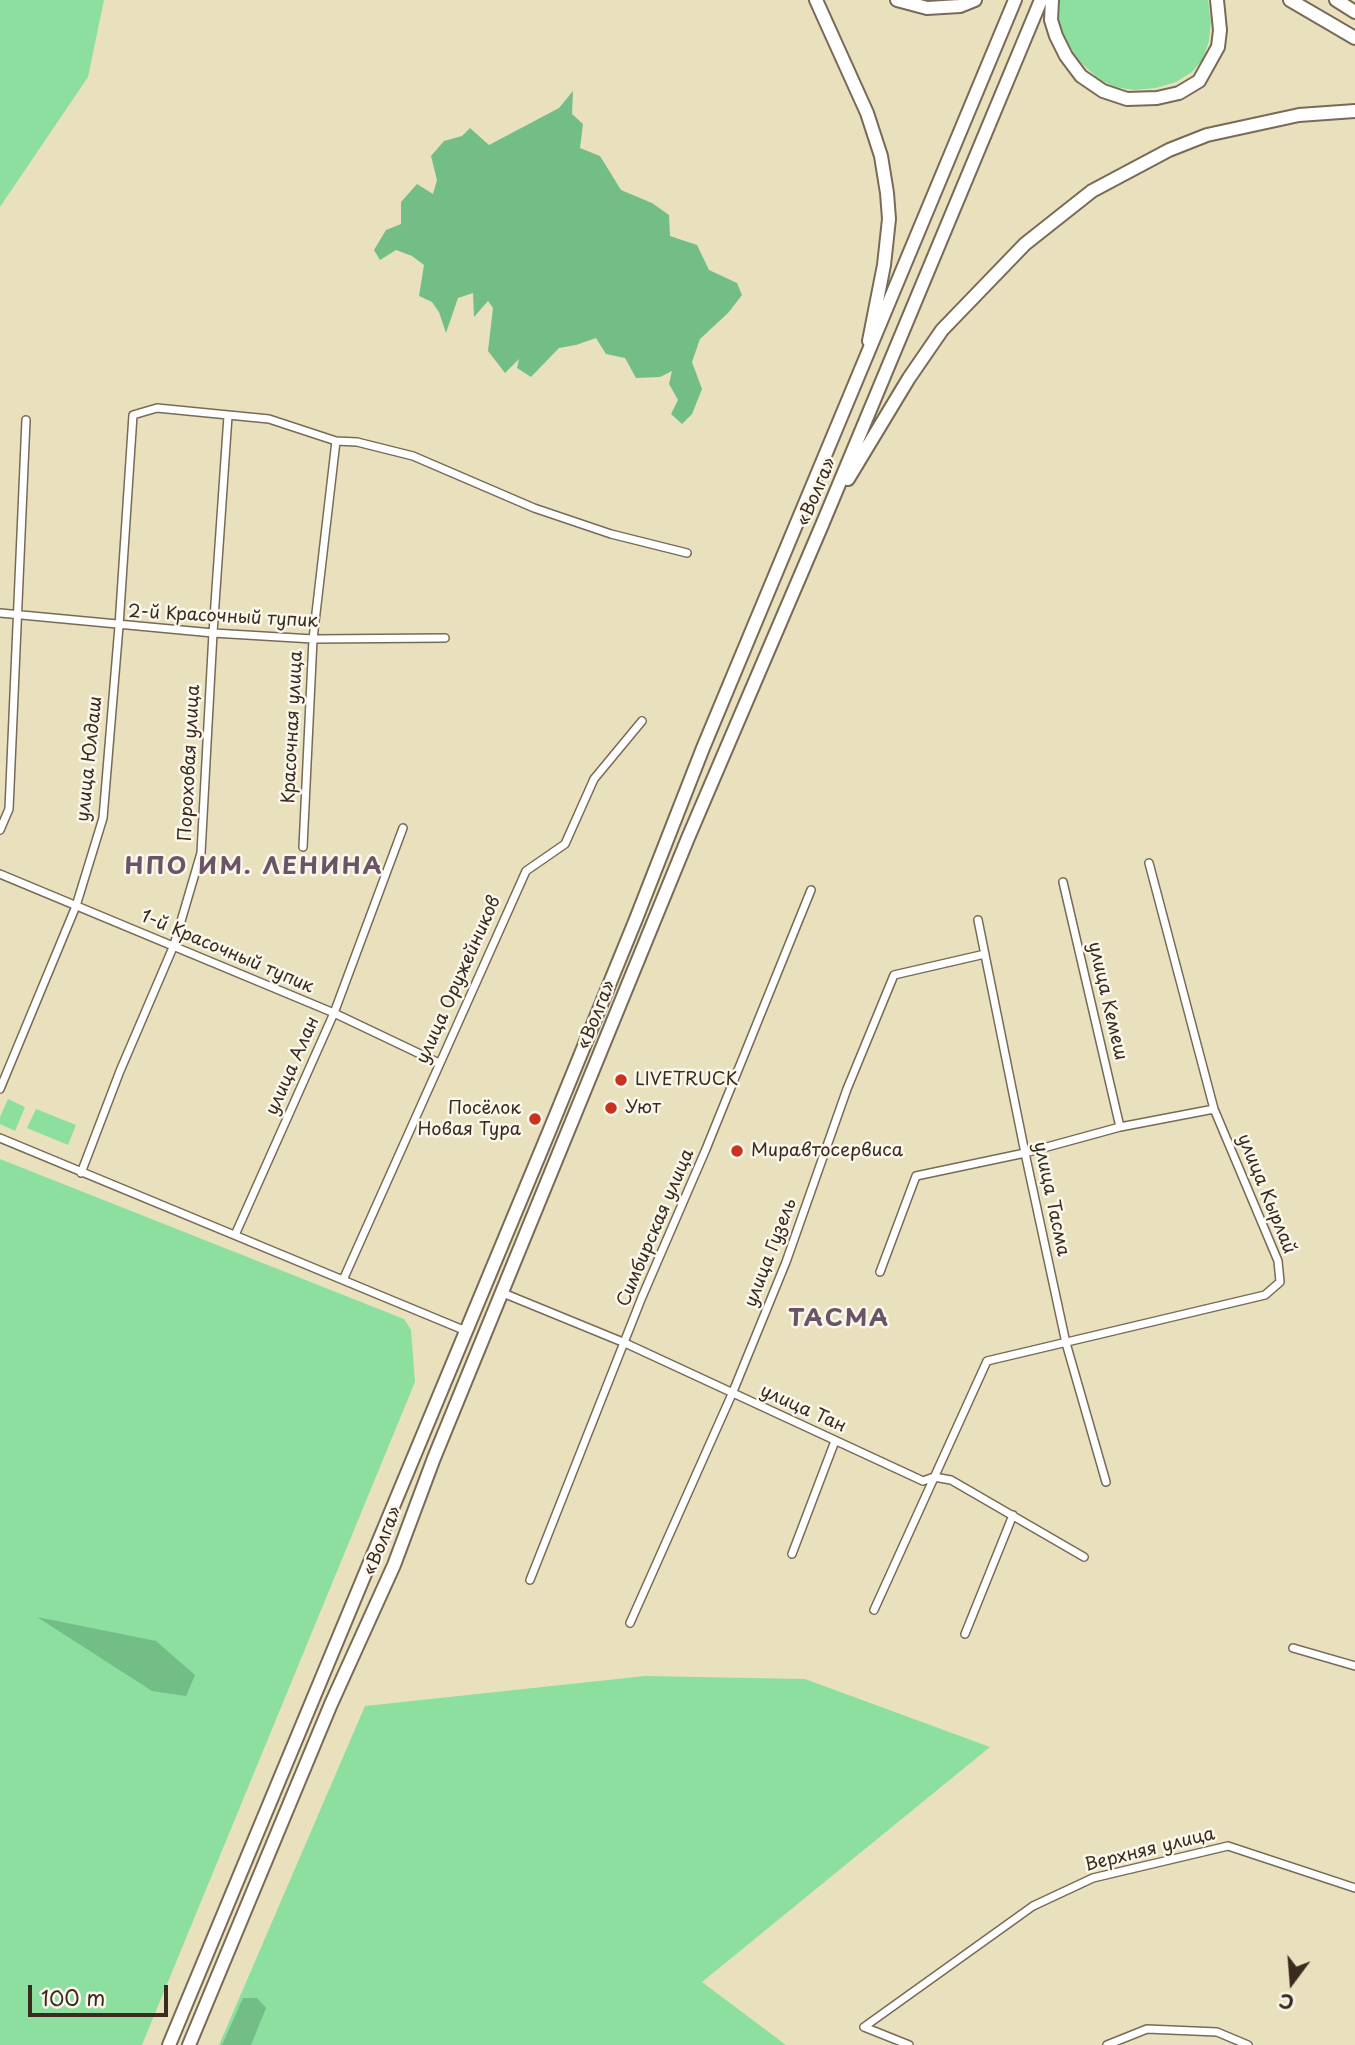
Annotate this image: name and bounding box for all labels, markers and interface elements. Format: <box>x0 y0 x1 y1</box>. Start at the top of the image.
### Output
street label: «Волга» <box>793 454 841 530</box>
street label: 2-й Красочный тупик <box>127 601 319 633</box>
street label: Красочная улица <box>278 650 308 804</box>
street label: Пороховая улица <box>175 684 205 842</box>
street label: улица Юлдаш <box>73 695 107 823</box>
district label: НПО ИМ. ЛЕНИНА <box>127 853 381 881</box>
street label: улица Оружейников <box>412 893 506 1067</box>
street label: 1-й Красочный тупик <box>137 906 317 998</box>
street label: улица Кемеш <box>1083 940 1131 1062</box>
street label: «Волга» <box>573 977 621 1053</box>
street label: улица Алан <box>262 1013 324 1119</box>
place label: LIVETRUCK <box>635 1069 738 1091</box>
marker: LIVETRUCK <box>613 1072 629 1088</box>
place label: Уют <box>625 1097 661 1119</box>
place label: Посёлок Новая Тура <box>418 1098 521 1140</box>
marker: Уют <box>603 1100 619 1116</box>
marker: Посёлок Новая Тура <box>527 1111 543 1127</box>
street label: улица Кырлай <box>1232 1131 1300 1257</box>
place label: Миравтосервиса <box>751 1140 903 1162</box>
street label: улица Тасма <box>1028 1140 1074 1258</box>
marker: Миравтосервиса <box>729 1143 745 1159</box>
street label: Симбирская улица <box>613 1146 699 1310</box>
street label: улица Гузель <box>740 1196 802 1310</box>
district label: ТАСМА <box>789 1305 889 1333</box>
street label: улица Тан <box>757 1380 849 1438</box>
street label: «Волга» <box>359 1503 407 1579</box>
street label: Верхняя улица <box>1083 1823 1217 1877</box>
north arrow <box>1257 1947 1327 2017</box>
scale bar <box>32 1972 172 2016</box>
text: 100 m <box>41 1981 105 2013</box>
text: С <box>1275 1987 1297 2018</box>

